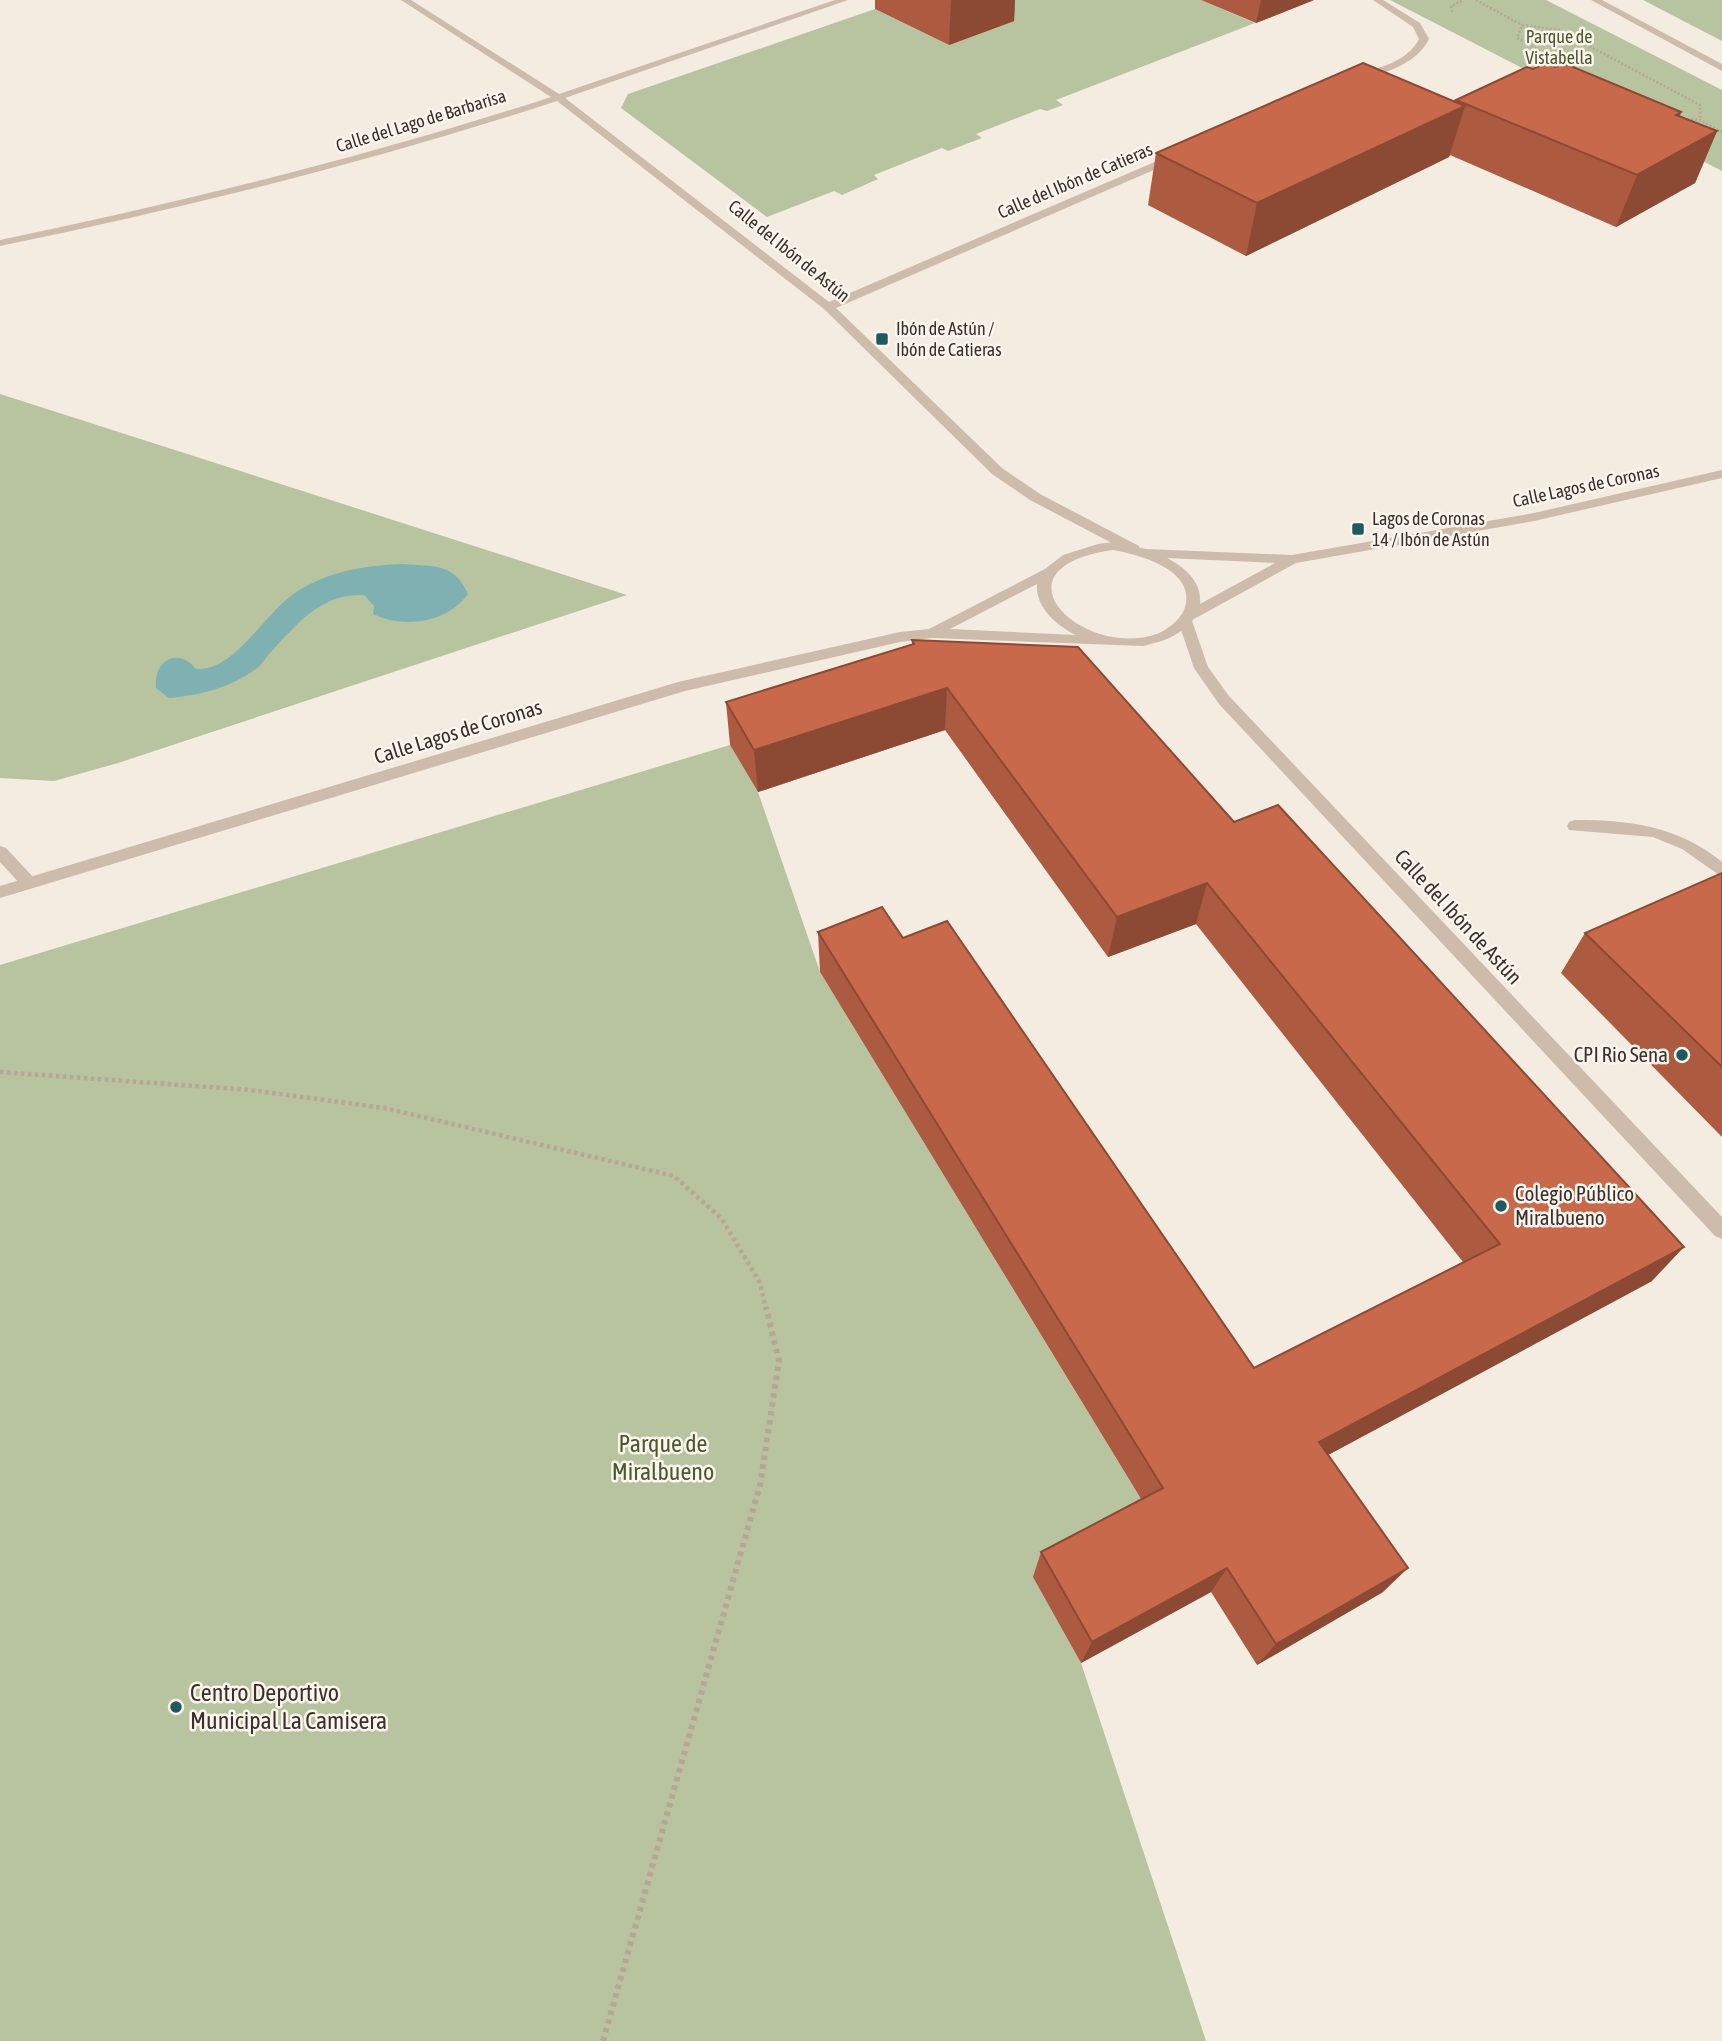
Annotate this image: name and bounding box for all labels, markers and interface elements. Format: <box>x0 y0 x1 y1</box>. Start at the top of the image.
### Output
park label: Parque de Vistabella <box>1525 26 1593 68</box>
street label: Calle del Lago de Barbarisa <box>333 85 508 156</box>
street label: Calle del Ibón de Catieras <box>994 138 1155 223</box>
street label: Calle del Ibón de Astún <box>724 195 854 306</box>
place label: Ibón de Astún / Ibón de Catieras <box>896 318 1002 360</box>
marker: Ibón de Astún / Ibón de Catieras <box>874 331 890 347</box>
street label: Calle Lagos de Coronas <box>1511 460 1661 511</box>
place label: Lagos de Coronas 14 / Ibón de Astún <box>1372 508 1490 550</box>
marker: Lagos de Coronas 14 / Ibón de Astún <box>1350 521 1366 537</box>
street label: Calle Lagos de Coronas <box>371 694 545 768</box>
street label: Calle del Ibón de Astún <box>1390 844 1527 989</box>
place label: CPI Rio Sena <box>1574 1042 1668 1066</box>
marker: CPI Rio Sena <box>1674 1047 1690 1063</box>
place label: Colegio Público Miralbueno <box>1515 1181 1634 1229</box>
marker: Colegio Público Miralbueno <box>1493 1198 1509 1214</box>
park label: Parque de Miralbueno <box>612 1430 714 1485</box>
place label: Centro Deportivo Municipal La Camisera <box>190 1679 387 1734</box>
marker: Centro Deportivo Municipal La Camisera <box>168 1699 184 1715</box>

